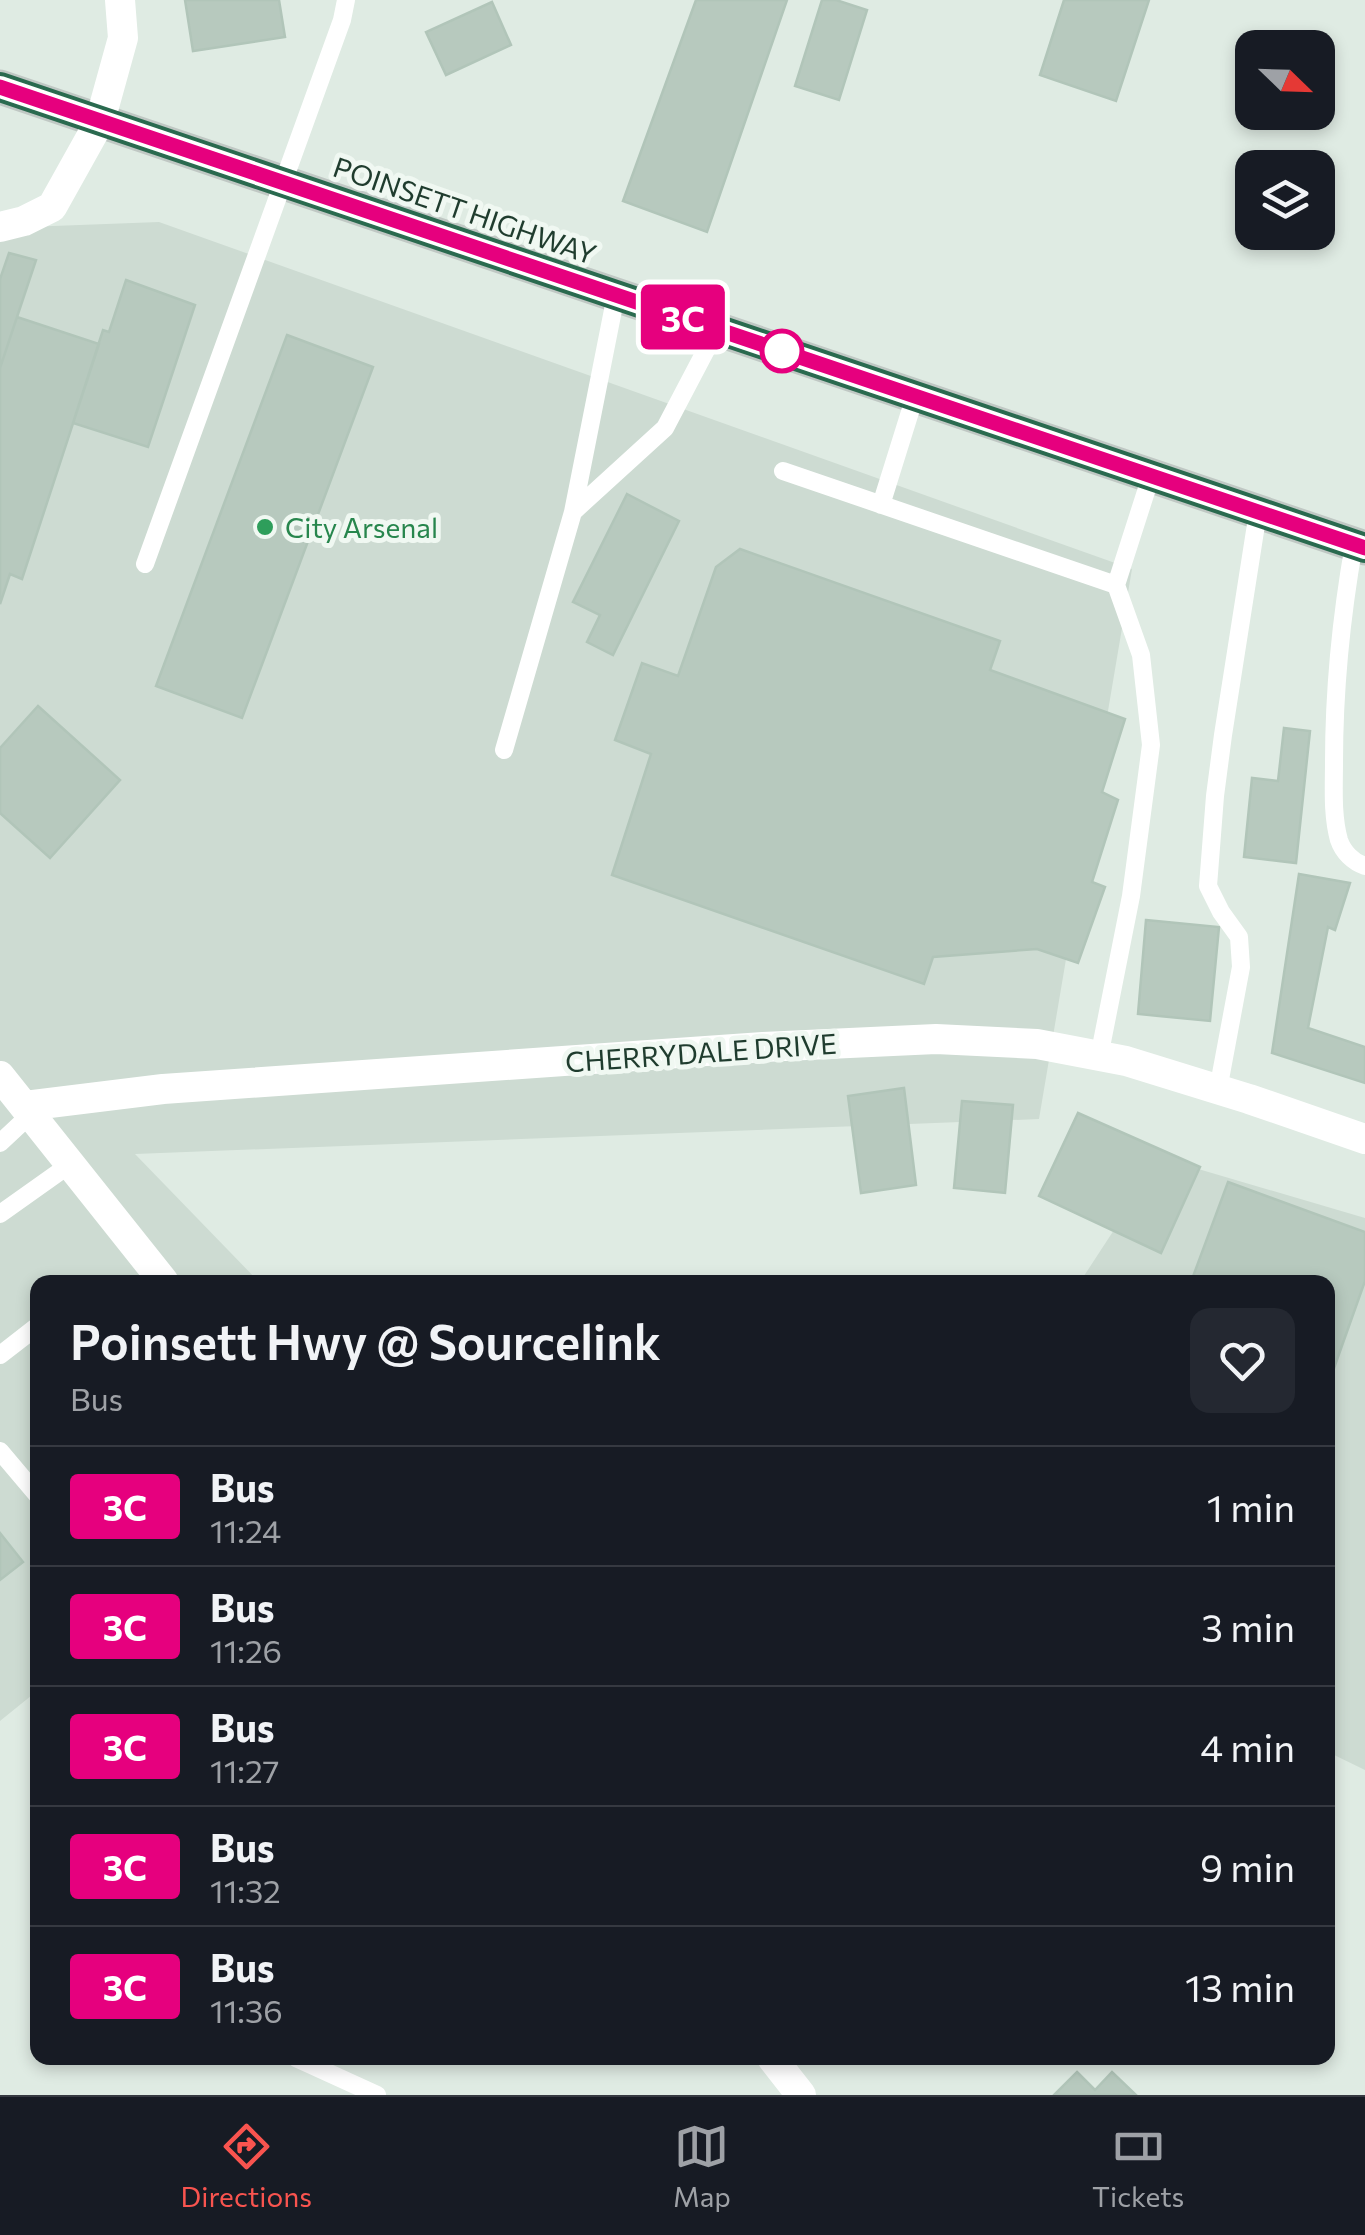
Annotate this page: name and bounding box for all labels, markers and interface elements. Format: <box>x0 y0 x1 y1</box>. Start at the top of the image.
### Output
north arrow <box>1235 30 1335 130</box>
map controls <box>1235 30 1335 250</box>
street label: POINSETT HIGHWAY <box>329 149 601 271</box>
button: layers <box>1235 150 1335 250</box>
line badge: 3C <box>638 284 728 350</box>
text: 3C <box>661 296 705 339</box>
unlabelled marker <box>761 330 803 372</box>
place label: City Arsenal <box>285 510 438 544</box>
marker: City Arsenal <box>254 516 276 538</box>
street label: CHERRYDALE DRIVE <box>564 1026 838 1078</box>
button: heart <box>1190 1308 1295 1413</box>
text: Poinsett Hwy @ Sourcelink <box>70 1311 661 1370</box>
text: Bus <box>70 1378 123 1418</box>
text: Bus <box>210 1463 275 1510</box>
text: 1 min <box>1207 1483 1295 1530</box>
text: 3C <box>103 1485 147 1528</box>
text: 11:24 <box>210 1510 281 1550</box>
text: Bus <box>210 1583 275 1630</box>
text: 3 min <box>1201 1603 1295 1650</box>
text: 3C <box>103 1605 147 1648</box>
text: 11:26 <box>210 1630 282 1670</box>
text: Bus <box>210 1703 275 1750</box>
text: 4 min <box>1200 1723 1295 1770</box>
text: 3C <box>103 1725 147 1768</box>
text: 11:27 <box>210 1750 279 1790</box>
text: Bus <box>210 1823 275 1870</box>
text: 9 min <box>1200 1843 1295 1890</box>
text: 3C <box>103 1845 147 1888</box>
text: 11:32 <box>210 1870 281 1910</box>
text: Bus <box>210 1943 275 1990</box>
text: 13 min <box>1185 1963 1295 2010</box>
text: 3C <box>103 1965 147 2008</box>
text: 11:36 <box>210 1990 283 2030</box>
tab: Directions <box>181 2119 312 2213</box>
tab: Map <box>673 2119 731 2213</box>
tab: Tickets <box>1092 2119 1184 2213</box>

